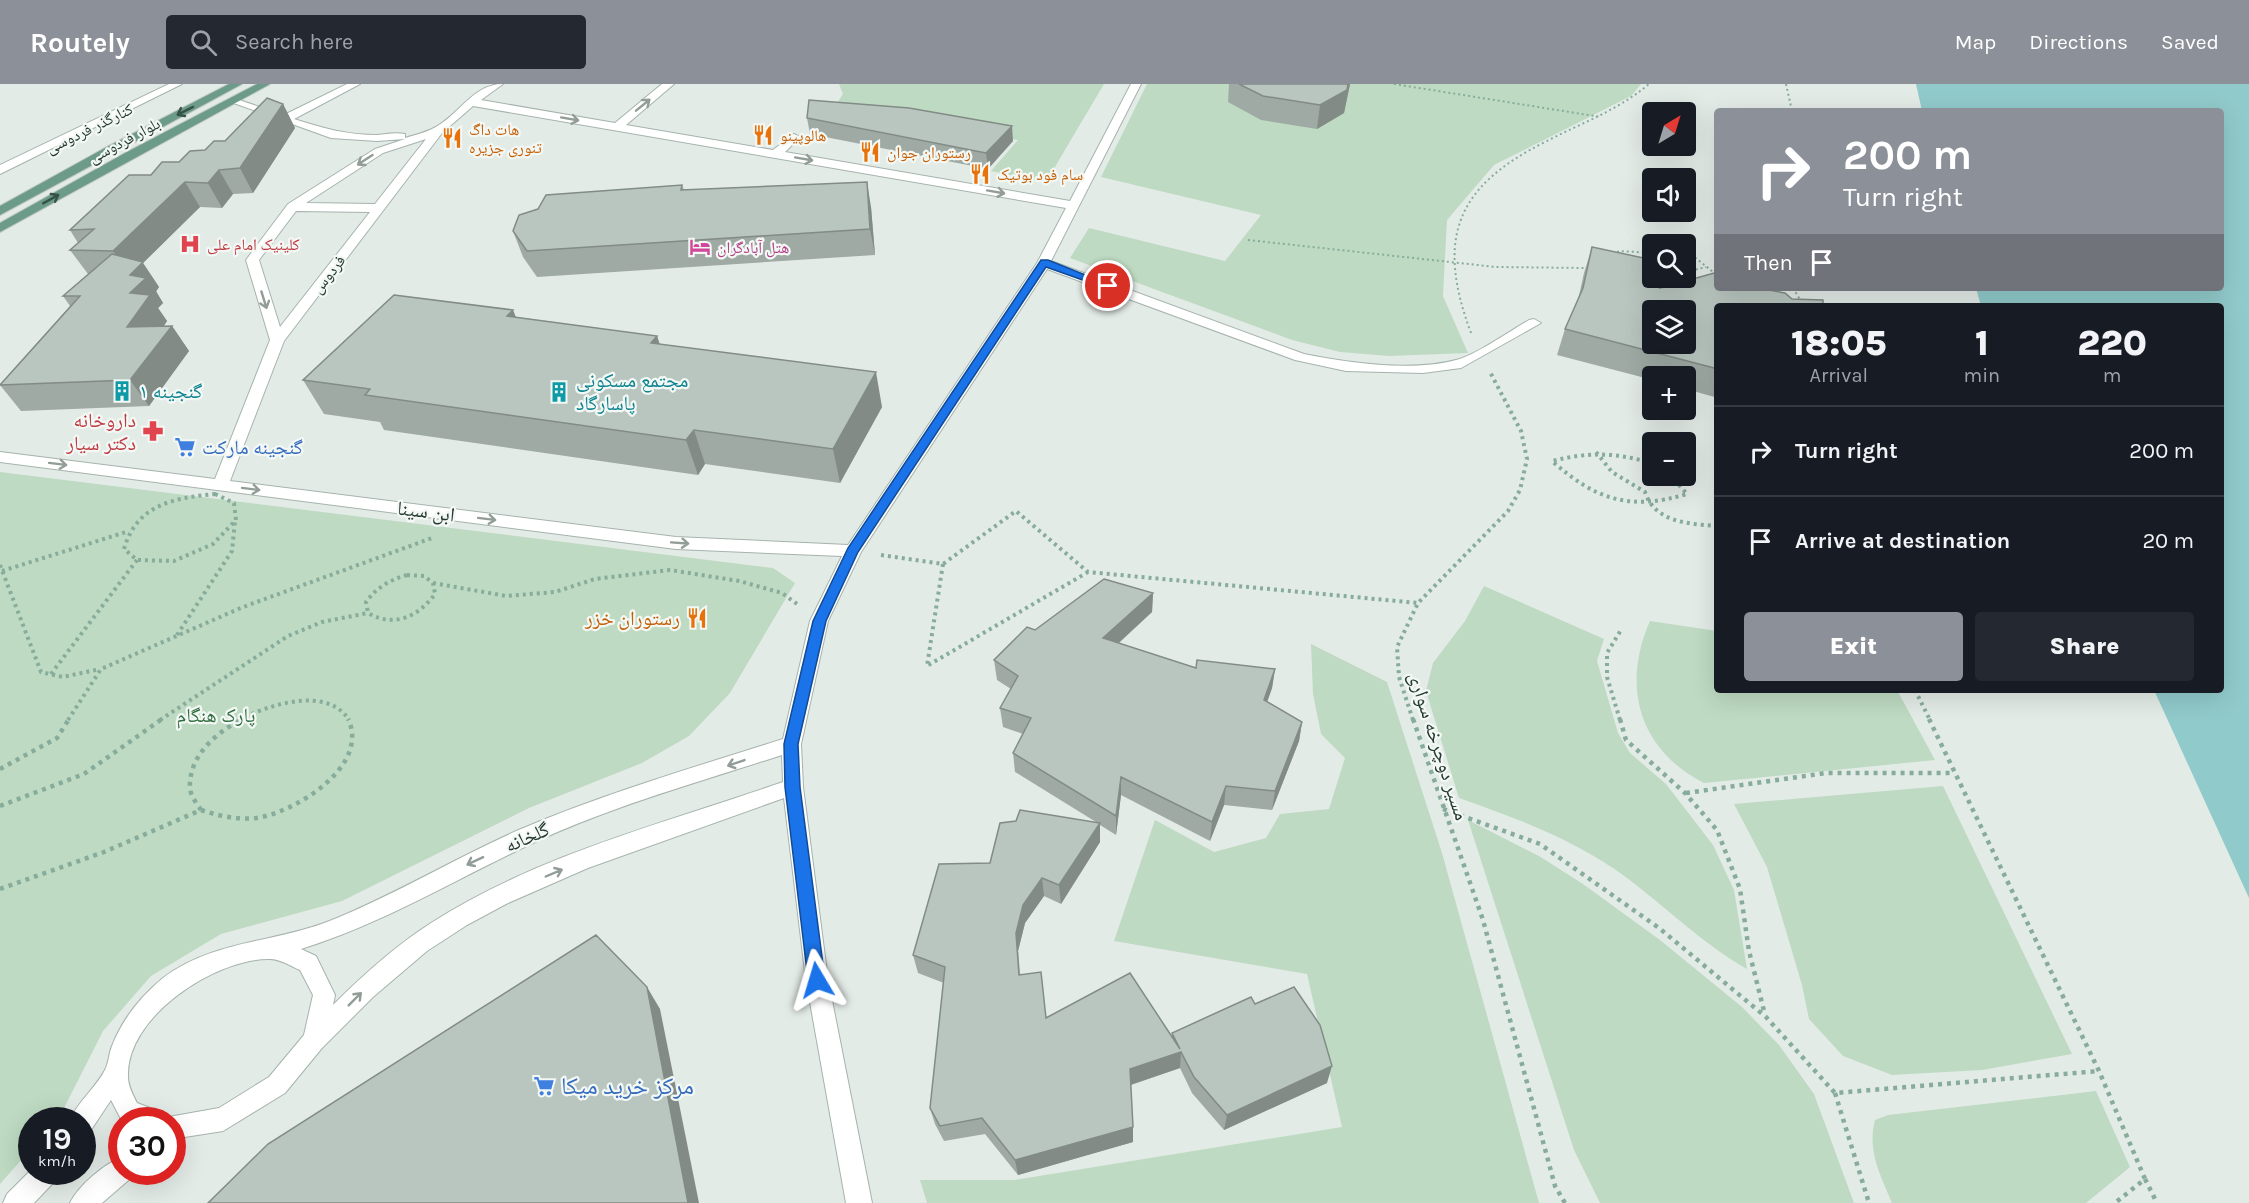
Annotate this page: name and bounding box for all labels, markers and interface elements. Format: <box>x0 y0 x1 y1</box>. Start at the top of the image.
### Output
search box <box>166 15 586 69</box>
text: Routely <box>30 26 130 59</box>
icon: search <box>187 26 220 59</box>
text: Search here <box>235 29 353 55</box>
text: Map <box>1955 30 1996 54</box>
text: Directions <box>2029 30 2128 54</box>
text: Saved <box>2161 30 2219 54</box>
street label: کنارگذر فردوسی <box>43 99 137 159</box>
one-way arrow <box>635 99 651 112</box>
north arrow <box>1642 102 1696 156</box>
map controls <box>1642 102 1696 486</box>
one-way arrow <box>176 105 194 117</box>
street label: بلوار فردوسی <box>85 114 164 168</box>
one-way arrow <box>560 114 579 125</box>
place label: هات داگ تنورى جزيره <box>469 120 542 158</box>
restaurant icon: هالوپینو <box>751 123 775 147</box>
restaurant icon: هات داگ تنورى جزيره <box>440 126 464 150</box>
place label: هالوپینو <box>780 126 826 145</box>
text: 200 m <box>1843 130 1972 180</box>
icon: right <box>1744 132 1822 210</box>
restaurant icon: رستوران جوان <box>858 140 882 164</box>
place label: رستوران جوان <box>887 143 971 163</box>
one-way arrow <box>356 154 373 167</box>
one-way arrow <box>793 154 813 165</box>
restaurant icon: سام فود بوتیک <box>968 162 992 186</box>
place label: سام فود بوتیک <box>997 165 1083 185</box>
button: sound <box>1642 168 1696 222</box>
text: Turn right <box>1843 181 1963 213</box>
one-way arrow <box>985 187 1005 198</box>
one-way arrow <box>42 193 59 205</box>
hospital icon: کلینیک امام علی <box>178 232 202 256</box>
button: search <box>1642 234 1696 288</box>
place label: کلینیک امام علی <box>207 235 300 255</box>
hotel icon: هتل آبادگران <box>688 235 712 259</box>
place label: هتل آبادگران <box>717 238 789 258</box>
icon: arrive <box>1805 246 1838 279</box>
text: Then <box>1744 250 1793 276</box>
street label: فردوس <box>308 251 350 298</box>
pin <box>1082 260 1133 311</box>
icon: arrive <box>1091 269 1124 302</box>
one-way arrow <box>260 290 271 309</box>
button: layers <box>1642 300 1696 354</box>
text: 18:05 <box>1791 322 1886 364</box>
text: 1 <box>1975 322 1989 364</box>
text: 220 <box>2077 322 2147 364</box>
text: Arrival <box>1809 364 1868 387</box>
text: min <box>1963 364 2000 387</box>
text: m <box>2103 364 2121 387</box>
button: + <box>1642 366 1696 420</box>
place label: مجتمع مسکونی پاسارگاد <box>576 369 688 415</box>
building icon: گنجینه ۱ <box>110 379 134 403</box>
place label: گنجینه ۱ <box>139 380 202 403</box>
building icon: مجتمع مسکونی پاسارگاد <box>547 380 571 404</box>
place label: داروخانه دکتر سیار <box>65 409 136 455</box>
pharmacy icon: داروخانه دکتر سیار <box>141 419 165 443</box>
button: − <box>1642 432 1696 486</box>
supermarket icon: گنجینه مارکت <box>173 435 197 459</box>
icon: right <box>1744 435 1777 468</box>
place label: گنجینه مارکت <box>202 436 303 459</box>
text: Turn right <box>1795 438 1898 464</box>
text: 200 m <box>2129 438 2194 464</box>
one-way arrow <box>48 459 67 470</box>
one-way arrow <box>241 484 261 495</box>
street label: ابن سینا <box>396 497 456 526</box>
one-way arrow <box>476 513 496 524</box>
icon: arrive <box>1744 525 1777 558</box>
text: Arrive at destination <box>1795 528 2010 554</box>
text: 20 m <box>2142 528 2194 554</box>
one-way arrow <box>670 538 690 549</box>
restaurant icon: رستوران خزر <box>685 606 709 630</box>
place label: رستوران خزر <box>584 607 680 630</box>
button: Exit <box>1744 612 1963 681</box>
button: Share <box>1975 612 2194 681</box>
street label: مسیر دوچرخه سواری <box>1404 669 1473 823</box>
park label: پارک هنگام <box>177 704 256 729</box>
one-way arrow <box>727 759 746 770</box>
street label: گلخانه <box>501 818 553 857</box>
one-way arrow <box>466 856 484 868</box>
one-way arrow <box>544 867 563 878</box>
position arrow <box>785 948 849 1012</box>
one-way arrow <box>348 991 362 1006</box>
place label: مرکز خرید میکا <box>561 1072 694 1100</box>
supermarket icon: مرکز خرید میکا <box>532 1074 556 1098</box>
speed limit sign: 30 <box>108 1107 186 1185</box>
text: 19 <box>42 1121 71 1157</box>
text: km/h <box>38 1152 76 1170</box>

